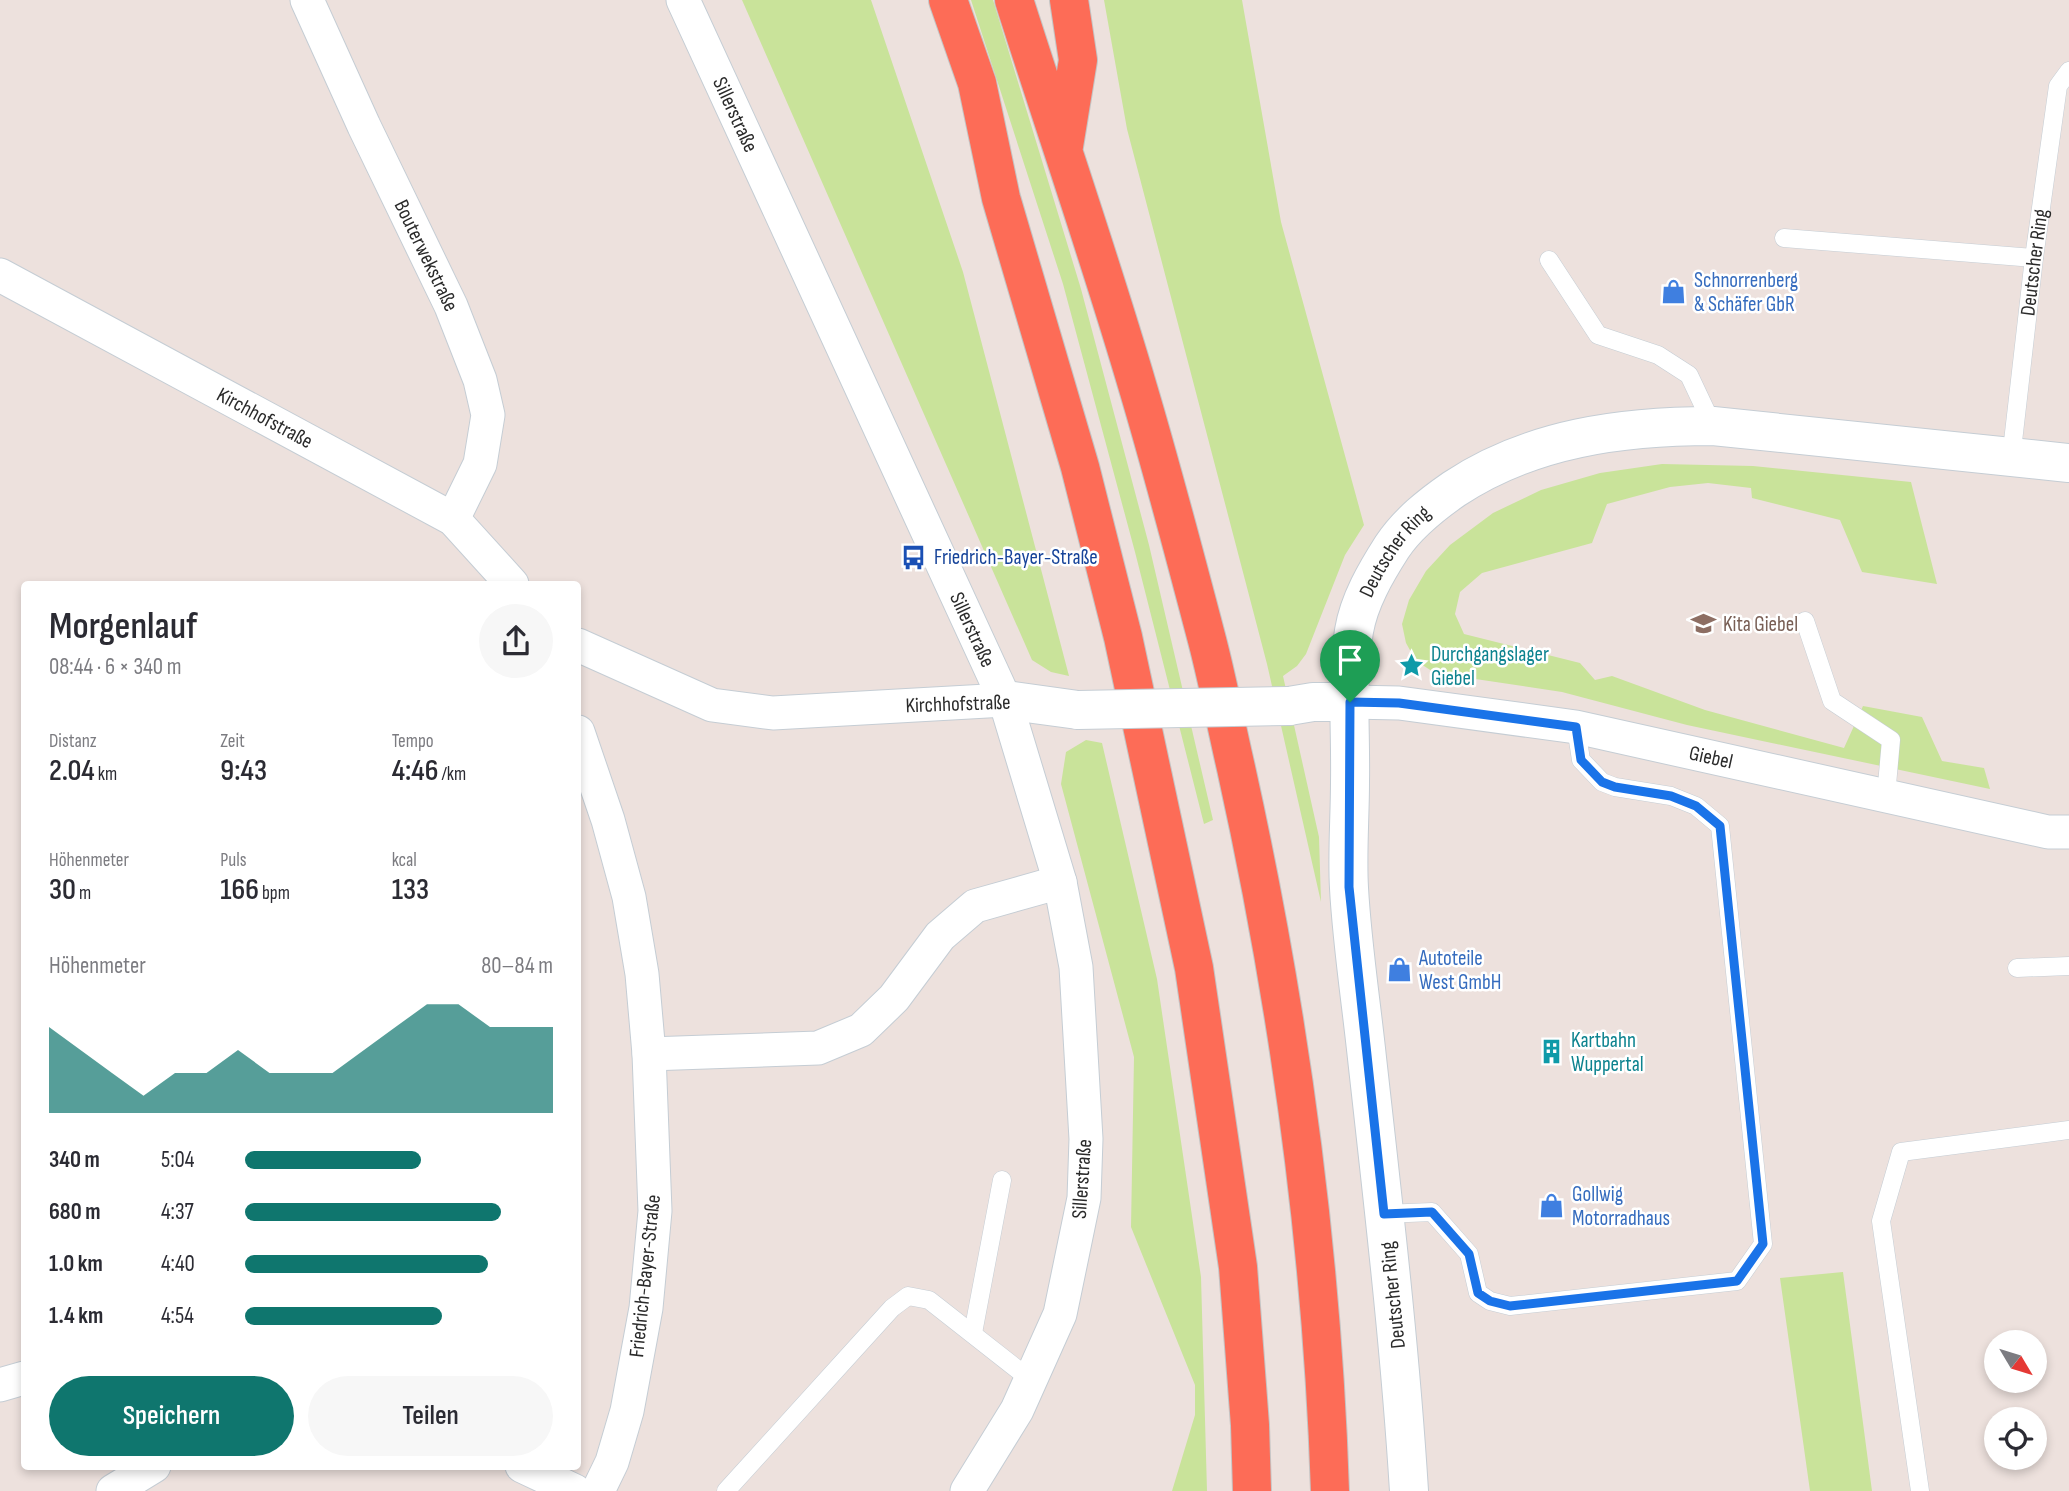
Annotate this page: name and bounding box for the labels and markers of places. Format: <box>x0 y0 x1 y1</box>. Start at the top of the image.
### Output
place label: Schnorrenberg & Schäfer GbR <box>1694 268 1798 317</box>
shop icon: Schnorrenberg & Schäfer GbR <box>1660 278 1688 306</box>
bus stop icon: Friedrich-Bayer-Straße <box>900 543 928 571</box>
place label: Friedrich-Bayer-Straße <box>934 545 1098 570</box>
school or university icon: Kita Giebel <box>1689 610 1717 638</box>
place label: Kita Giebel <box>1723 612 1798 637</box>
pin <box>1320 630 1380 702</box>
place label: Durchgangslager Giebel <box>1431 642 1549 691</box>
place icon: Durchgangslager Giebel <box>1397 652 1425 680</box>
place label: Autoteile West GmbH <box>1418 946 1501 995</box>
shop icon: Autoteile West GmbH <box>1385 956 1413 984</box>
place label: Kartbahn Wuppertal <box>1571 1028 1644 1077</box>
building icon: Kartbahn Wuppertal <box>1537 1038 1565 1066</box>
place label: Gollwig Motorradhaus <box>1572 1182 1670 1231</box>
shop icon: Gollwig Motorradhaus <box>1538 1192 1566 1220</box>

